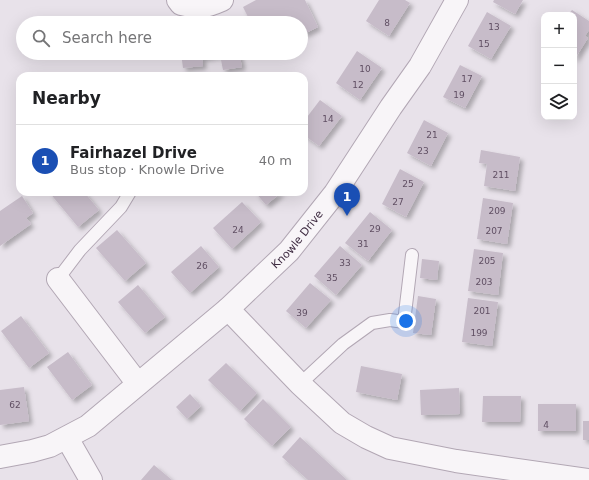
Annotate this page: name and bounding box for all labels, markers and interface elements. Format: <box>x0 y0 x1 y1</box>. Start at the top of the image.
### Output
map controls <box>541 12 577 120</box>
button: + <box>541 12 577 48</box>
search box <box>16 16 308 60</box>
house number: 8 <box>384 18 390 28</box>
house number: 13 <box>488 22 500 32</box>
icon: search <box>30 27 52 49</box>
text: Search here <box>62 29 152 47</box>
house number: 15 <box>478 39 490 49</box>
button: − <box>541 48 577 84</box>
house number: 10 <box>359 64 371 74</box>
house number: 17 <box>461 74 473 84</box>
house number: 12 <box>352 80 364 90</box>
button: layers <box>541 84 577 120</box>
text: Nearby <box>32 88 101 108</box>
house number: 19 <box>453 90 465 100</box>
house number: 14 <box>322 114 334 124</box>
house number: 21 <box>426 130 438 140</box>
text: Fairhazel Drive <box>70 144 197 162</box>
house number: 23 <box>417 146 429 156</box>
text: 1 <box>40 153 50 168</box>
text: 40 m <box>259 153 292 168</box>
text: Bus stop · Knowle Drive <box>70 162 224 177</box>
house number: 211 <box>492 170 510 180</box>
house number: 25 <box>402 179 414 189</box>
pin: 1 <box>334 183 360 216</box>
house number: 27 <box>392 197 404 207</box>
house number: 209 <box>488 206 506 216</box>
street label: Knowle Drive <box>269 208 326 271</box>
house number: 29 <box>369 224 381 234</box>
house number: 24 <box>232 225 244 235</box>
house number: 207 <box>485 226 503 236</box>
house number: 31 <box>357 239 369 249</box>
house number: 205 <box>478 256 496 266</box>
house number: 33 <box>339 258 351 268</box>
house number: 26 <box>196 261 208 271</box>
house number: 35 <box>326 273 338 283</box>
house number: 203 <box>475 277 493 287</box>
house number: 201 <box>473 306 491 316</box>
house number: 39 <box>296 308 308 318</box>
your location <box>396 311 416 331</box>
house number: 199 <box>470 328 488 338</box>
house number: 62 <box>9 400 21 410</box>
house number: 4 <box>543 420 549 430</box>

